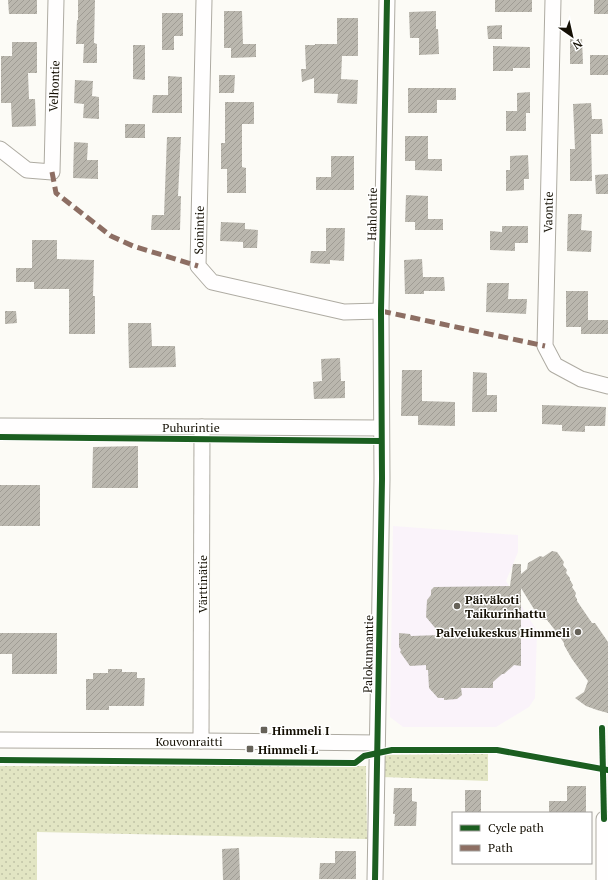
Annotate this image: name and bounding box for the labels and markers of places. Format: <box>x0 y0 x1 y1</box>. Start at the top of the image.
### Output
place label: Päiväkoti Taikurinhattu <box>465 592 546 621</box>
marker: Päiväkoti Taikurinhattu <box>452 601 462 611</box>
place label: Palvelukeskus Himmeli <box>436 625 570 640</box>
marker: Palvelukeskus Himmeli <box>573 627 583 637</box>
place label: Himmeli I <box>272 723 330 738</box>
marker: Himmeli I <box>259 725 269 735</box>
place label: Himmeli L <box>258 742 318 757</box>
marker: Himmeli L <box>245 744 255 754</box>

